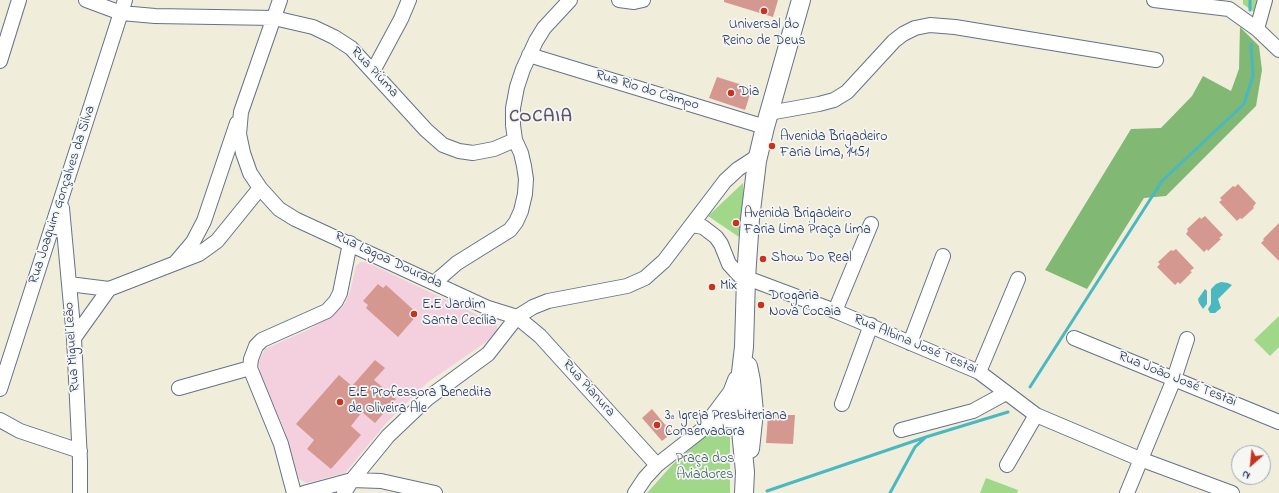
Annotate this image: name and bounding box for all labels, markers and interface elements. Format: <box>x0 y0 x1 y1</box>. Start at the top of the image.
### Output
marker: Universal do Reino de Deus <box>759 6 769 16</box>
place label: Universal do Reino de Deus <box>722 18 806 50</box>
street label: Rua Piúma <box>346 44 402 102</box>
street label: Rua Rio do Campo <box>593 67 701 115</box>
place label: Dia <box>739 85 759 101</box>
marker: Dia <box>726 88 736 98</box>
street label: Rua Joaquim Gonçalves da Silva <box>26 104 100 286</box>
district label: COCAIA <box>509 107 573 129</box>
place label: Avenida Brigadeiro Faria Lima, 1451 <box>780 130 887 162</box>
marker: Avenida Brigadeiro Faria Lima, 1451 <box>767 141 777 151</box>
place label: Avenida Brigadeiro Faria Lima Praça Lima <box>744 207 871 240</box>
marker: Avenida Brigadeiro Faria Lima Praça Lima <box>731 218 741 228</box>
street label: Rua Lagoa Dourada <box>331 229 445 293</box>
place label: Show Do Real <box>771 251 852 267</box>
marker: Show Do Real <box>758 254 768 264</box>
place label: Mix <box>720 279 737 295</box>
marker: Mix <box>707 282 717 292</box>
place label: Drogaria Nova Cocaia <box>769 289 841 322</box>
place label: E.E Jardim Santa Cecília <box>422 298 496 330</box>
marker: Drogaria Nova Cocaia <box>756 300 766 310</box>
street label: Rua Miguel Leão <box>61 302 85 392</box>
marker: E.E Jardim Santa Cecília <box>409 309 419 319</box>
street label: Rua Albina José Testai <box>851 311 979 379</box>
street label: Rua João José Testai <box>1115 349 1239 411</box>
street label: Rua Pianura <box>558 357 618 421</box>
place label: E.E Professora Benedita de Oliveira Ale <box>348 386 491 418</box>
marker: E.E Professora Benedita de Oliveira Ale <box>335 397 345 407</box>
place label: 3ª Igreja Presbiteriana Conservadora <box>665 409 787 442</box>
marker: 3ª Igreja Presbiteriana Conservadora <box>652 420 662 430</box>
north arrow <box>1231 445 1271 485</box>
park label: Praça dos Aviadores <box>676 452 734 484</box>
text: N <box>1239 466 1253 484</box>

